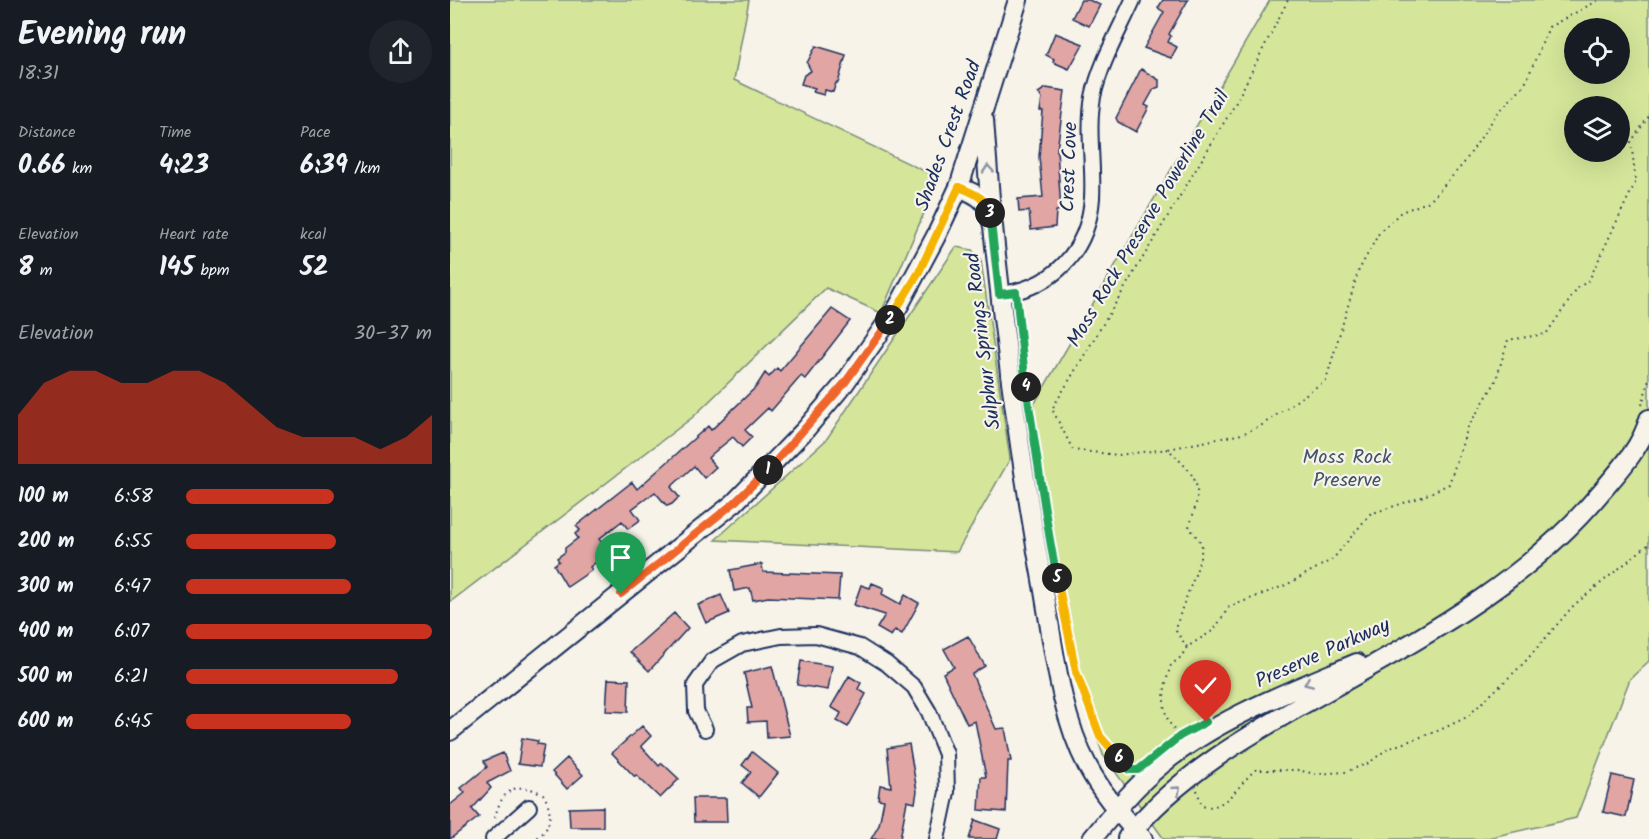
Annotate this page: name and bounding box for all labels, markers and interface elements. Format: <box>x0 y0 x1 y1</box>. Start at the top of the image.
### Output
text: Evening run <box>18 9 186 62</box>
map controls <box>1564 18 1630 162</box>
button: locate <box>1564 18 1630 84</box>
button: share <box>369 20 432 83</box>
street label: Shades Crest Road <box>907 55 991 216</box>
text: 18:31 <box>18 58 59 90</box>
street label: Moss Rock Preserve Powerline Trail <box>1059 84 1239 354</box>
button: layers <box>1564 96 1630 162</box>
text: Distance <box>18 120 76 145</box>
text: Time <box>159 120 191 145</box>
text: Pace <box>300 120 331 145</box>
street label: Crest Cove <box>1052 121 1088 213</box>
text: 0.66 <box>18 145 66 187</box>
text: 4:23 <box>159 145 209 187</box>
text: 6:39 <box>300 145 348 187</box>
text: km <box>66 156 92 181</box>
text: /km <box>348 156 380 181</box>
one-way arrow <box>982 165 995 174</box>
pin: 3 <box>975 198 1005 228</box>
text: 3 <box>986 200 994 225</box>
text: Elevation <box>18 222 79 247</box>
text: Heart rate <box>159 222 229 247</box>
text: kcal <box>300 222 326 247</box>
text: 8 <box>18 247 33 289</box>
text: 145 <box>159 247 194 289</box>
text: 52 <box>300 247 328 289</box>
street label: Sulphur Springs Road <box>957 250 1011 431</box>
text: m <box>33 258 53 283</box>
text: bpm <box>194 258 229 283</box>
pin: 2 <box>875 305 905 335</box>
text: 2 <box>885 307 895 332</box>
text: Elevation <box>18 318 94 350</box>
text: 30–37 m <box>354 318 432 350</box>
pin: 4 <box>1011 372 1041 402</box>
text: 4 <box>1022 374 1030 399</box>
park label: Moss Rock Preserve <box>1303 442 1392 497</box>
pin: 1 <box>753 455 783 485</box>
text: 1 <box>766 457 770 482</box>
text: 100 m <box>18 481 69 513</box>
text: 6:58 <box>114 481 153 513</box>
text: 200 m <box>18 526 74 558</box>
text: 6:55 <box>114 526 152 558</box>
pin <box>595 532 646 594</box>
icon: arrive <box>604 541 637 574</box>
pin: 5 <box>1042 563 1072 593</box>
text: 5 <box>1053 565 1061 590</box>
text: 300 m <box>18 571 74 603</box>
text: 6:47 <box>114 571 150 603</box>
street label: Preserve Parkway <box>1250 610 1396 698</box>
text: 400 m <box>18 616 74 648</box>
text: 6:07 <box>114 616 149 648</box>
pin <box>1180 660 1231 722</box>
text: 500 m <box>18 661 73 693</box>
text: 6:21 <box>114 661 148 693</box>
icon: check <box>1189 669 1222 702</box>
one-way arrow <box>1303 676 1314 688</box>
text: 600 m <box>18 706 73 738</box>
text: 6:45 <box>114 706 152 738</box>
pin: 6 <box>1104 743 1134 773</box>
text: 6 <box>1115 745 1123 770</box>
one-way arrow <box>1170 786 1181 797</box>

